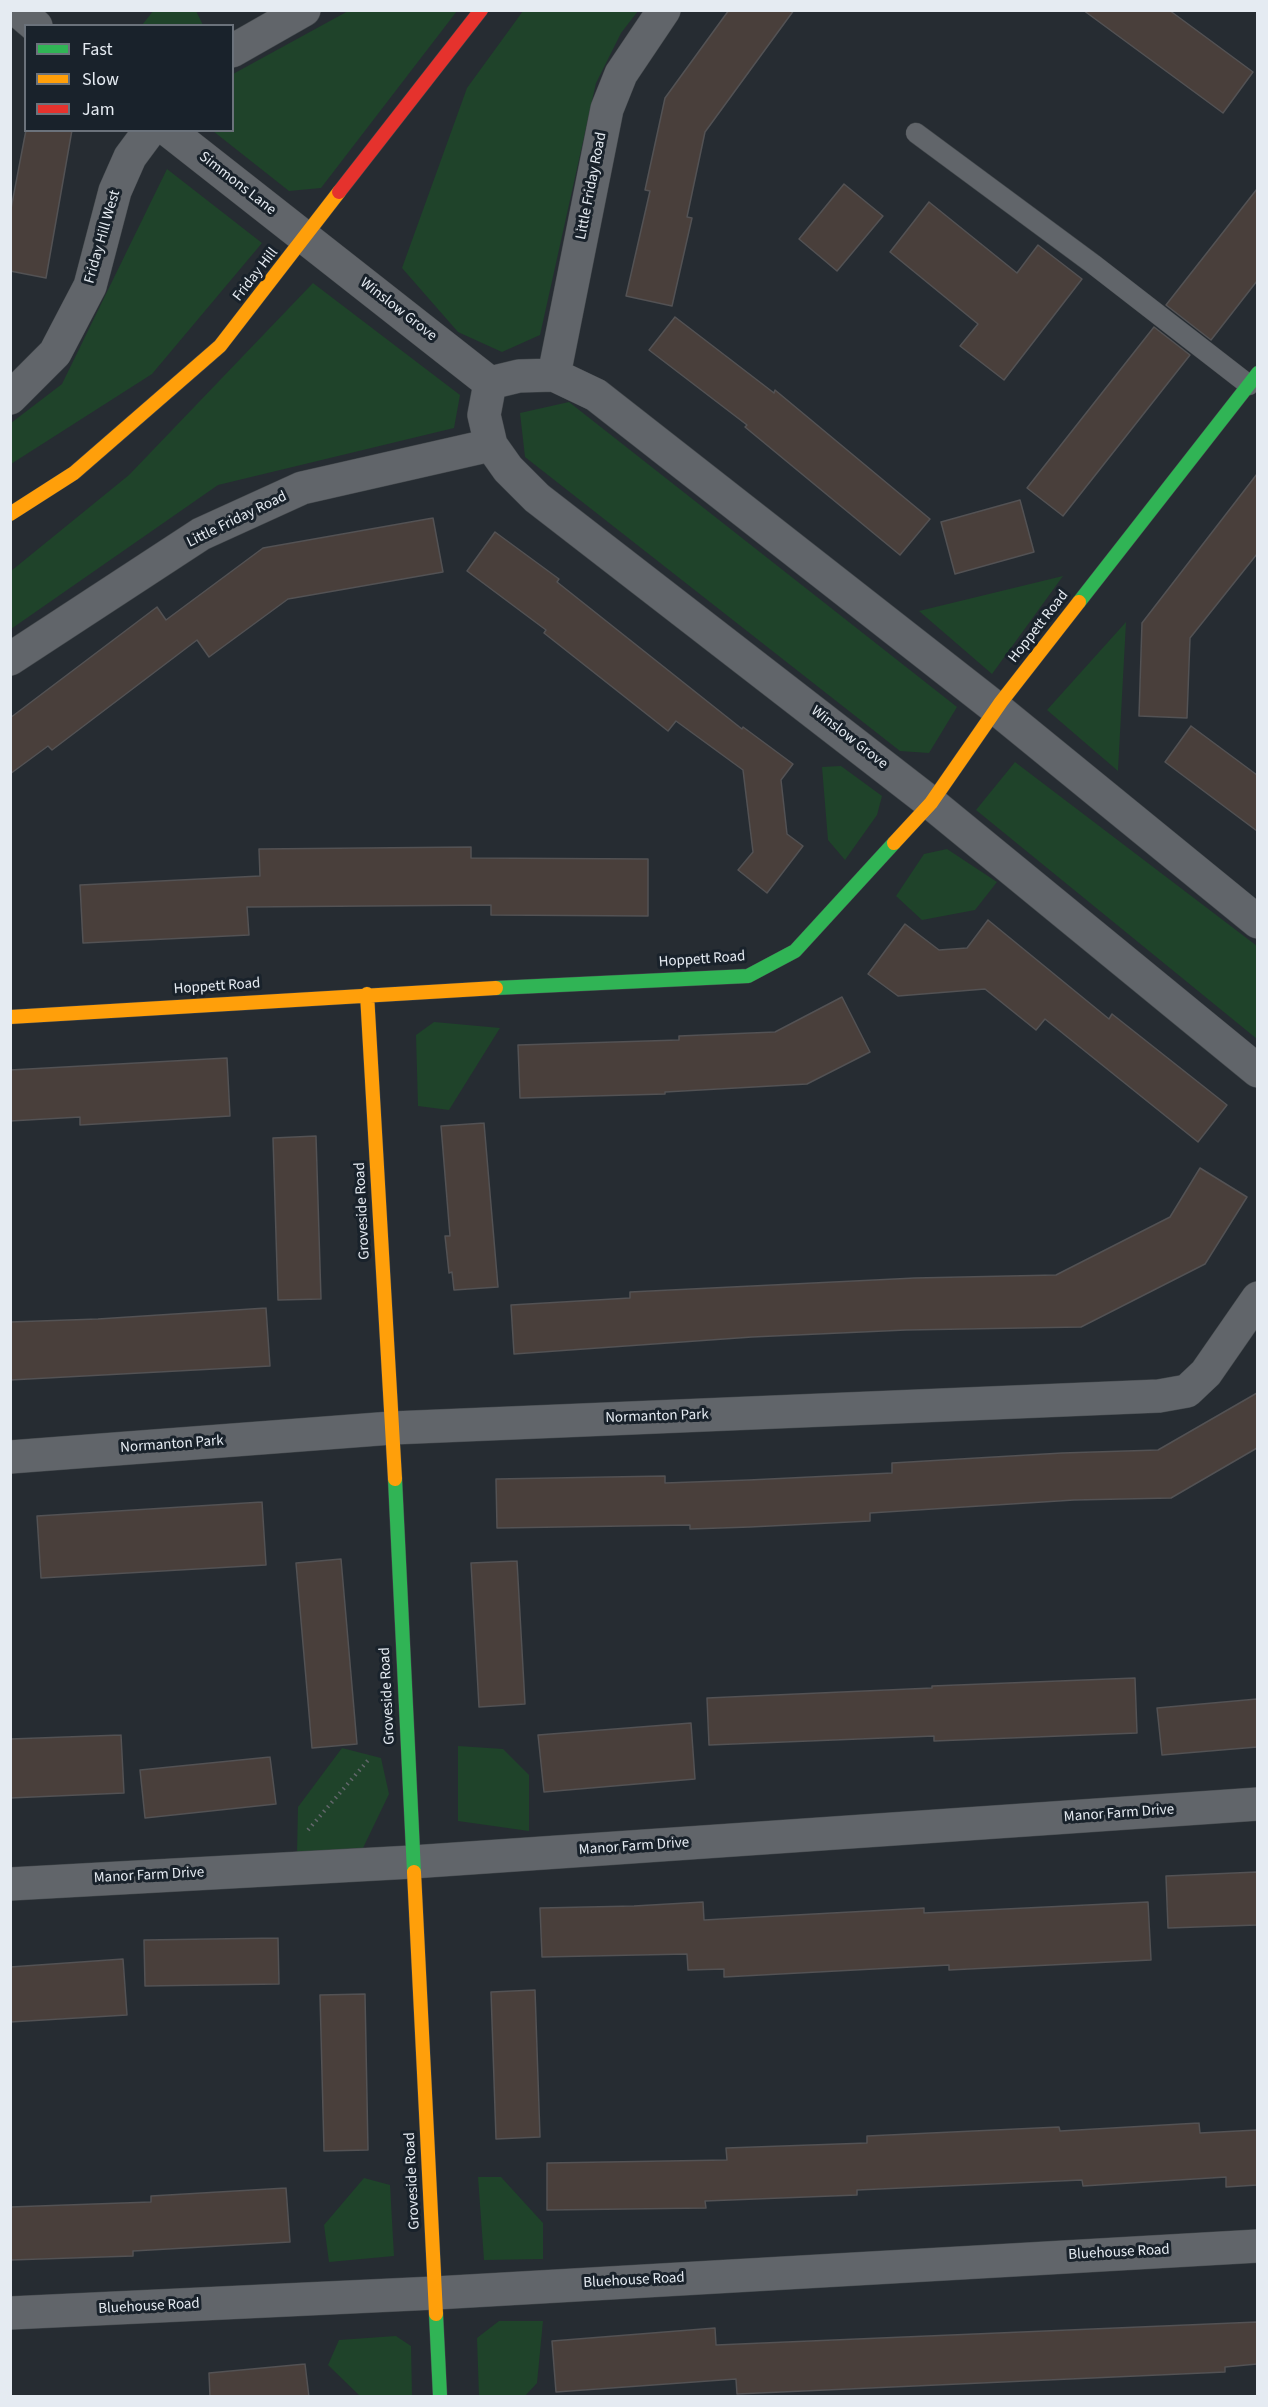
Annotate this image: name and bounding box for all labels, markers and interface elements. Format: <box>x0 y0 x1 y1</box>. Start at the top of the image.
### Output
legend <box>24 24 234 132</box>
text: Fast <box>82 37 113 62</box>
text: Slow <box>82 67 119 92</box>
text: Jam <box>82 97 115 122</box>
street label: Little Friday Road <box>573 131 611 241</box>
street label: Simmons Lane <box>195 148 279 220</box>
street label: Friday Hill West <box>81 188 125 286</box>
street label: Friday Hill <box>230 245 282 305</box>
street label: Winslow Grove <box>356 274 440 346</box>
street label: Little Friday Road <box>184 488 290 552</box>
street label: Hoppett Road <box>1005 587 1073 667</box>
street label: Winslow Grove <box>807 702 891 774</box>
street label: Hoppett Road <box>658 948 746 972</box>
street label: Hoppett Road <box>173 975 261 999</box>
street label: Groveside Road <box>351 1162 375 1260</box>
street label: Normanton Park <box>605 1406 709 1428</box>
street label: Normanton Park <box>120 1432 224 1458</box>
street label: Groveside Road <box>376 1647 400 1745</box>
street label: Manor Farm Drive <box>1063 1801 1175 1827</box>
street label: Manor Farm Drive <box>578 1834 690 1860</box>
street label: Manor Farm Drive <box>93 1864 205 1888</box>
street label: Groveside Road <box>401 2132 425 2230</box>
street label: Bluehouse Road <box>1068 2241 1170 2265</box>
street label: Bluehouse Road <box>583 2269 685 2293</box>
street label: Bluehouse Road <box>98 2295 200 2319</box>

